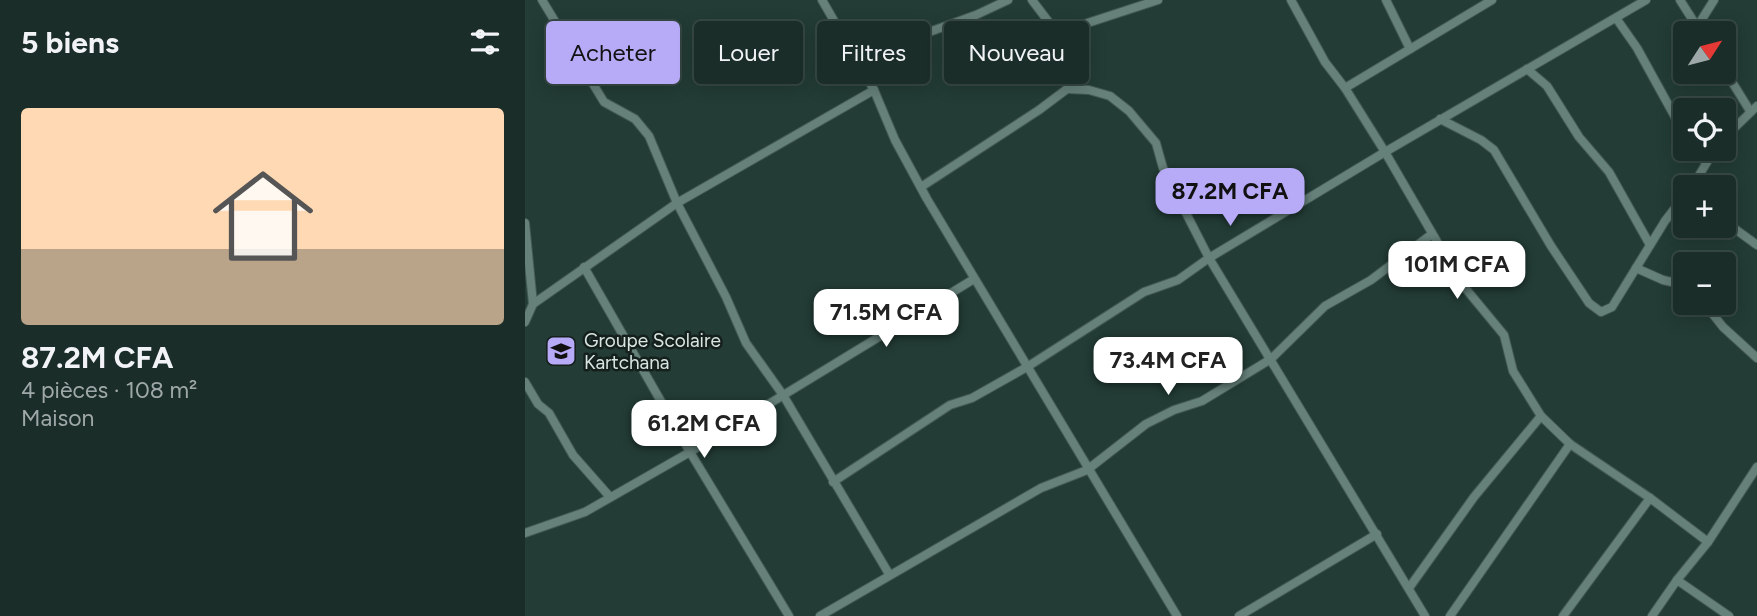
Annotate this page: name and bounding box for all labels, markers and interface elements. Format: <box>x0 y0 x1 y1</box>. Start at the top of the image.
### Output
chip: Acheter <box>546 21 680 84</box>
chip: Louer <box>694 21 803 84</box>
chip: Filtres <box>817 21 930 84</box>
chip: Nouveau <box>944 21 1089 84</box>
north arrow <box>1673 21 1736 84</box>
map controls <box>1673 21 1736 315</box>
icon: filters <box>466 23 504 61</box>
text: 5 biens <box>21 24 119 61</box>
button: locate <box>1673 98 1736 161</box>
icon: home <box>200 153 326 279</box>
pin: 87.2M CFA <box>1150 168 1310 228</box>
button: + <box>1673 175 1736 238</box>
text: 87.2M CFA <box>1172 177 1288 205</box>
pin: 101M CFA <box>1385 242 1529 301</box>
text: 101M CFA <box>1404 250 1510 278</box>
button: − <box>1673 252 1736 315</box>
pin: 71.5M CFA <box>806 290 966 349</box>
text: 71.5M CFA <box>830 298 942 326</box>
place label: Groupe Scolaire Kartchana <box>584 329 721 374</box>
school or university icon: Groupe Scolaire Kartchana <box>544 334 578 368</box>
pin: 73.4M CFA <box>1088 338 1248 397</box>
text: 87.2M CFA <box>21 339 174 376</box>
text: 73.4M CFA <box>1110 346 1226 374</box>
text: 4 pièces · 108 m² <box>21 376 197 404</box>
pin: 61.2M CFA <box>624 400 784 460</box>
text: Maison <box>21 404 94 432</box>
text: 61.2M CFA <box>647 409 761 437</box>

